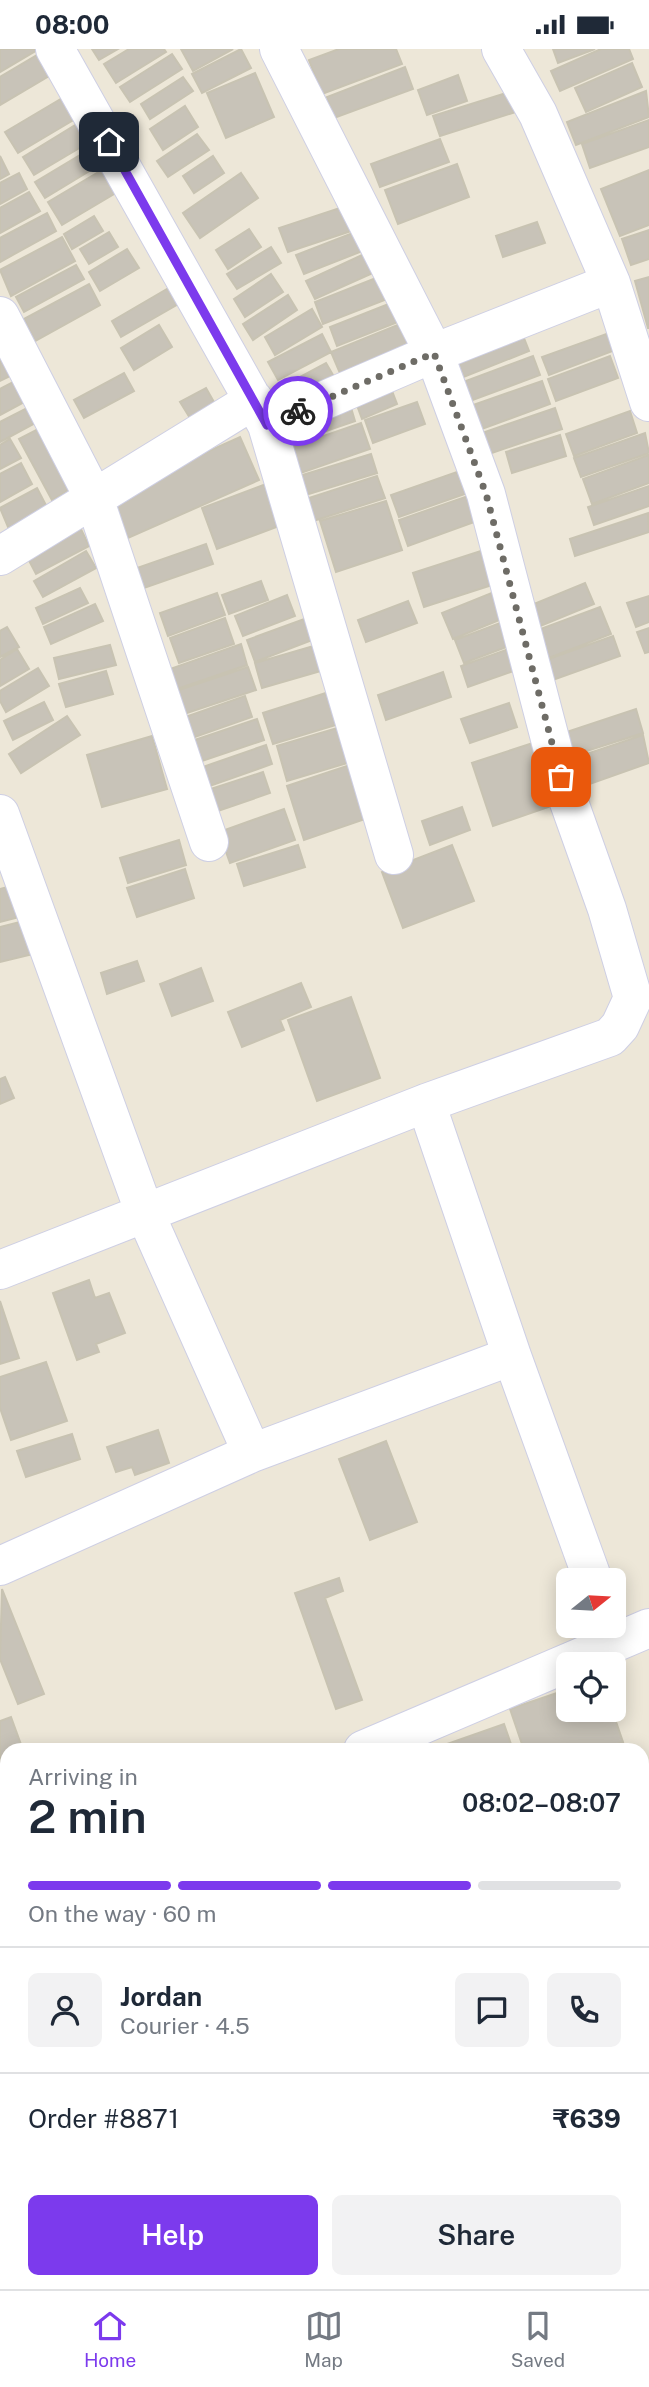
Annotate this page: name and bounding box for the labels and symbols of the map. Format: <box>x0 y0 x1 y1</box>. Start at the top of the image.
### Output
pin <box>79 112 139 172</box>
courier <box>263 376 333 446</box>
pin <box>531 747 591 807</box>
north arrow <box>556 1568 626 1638</box>

